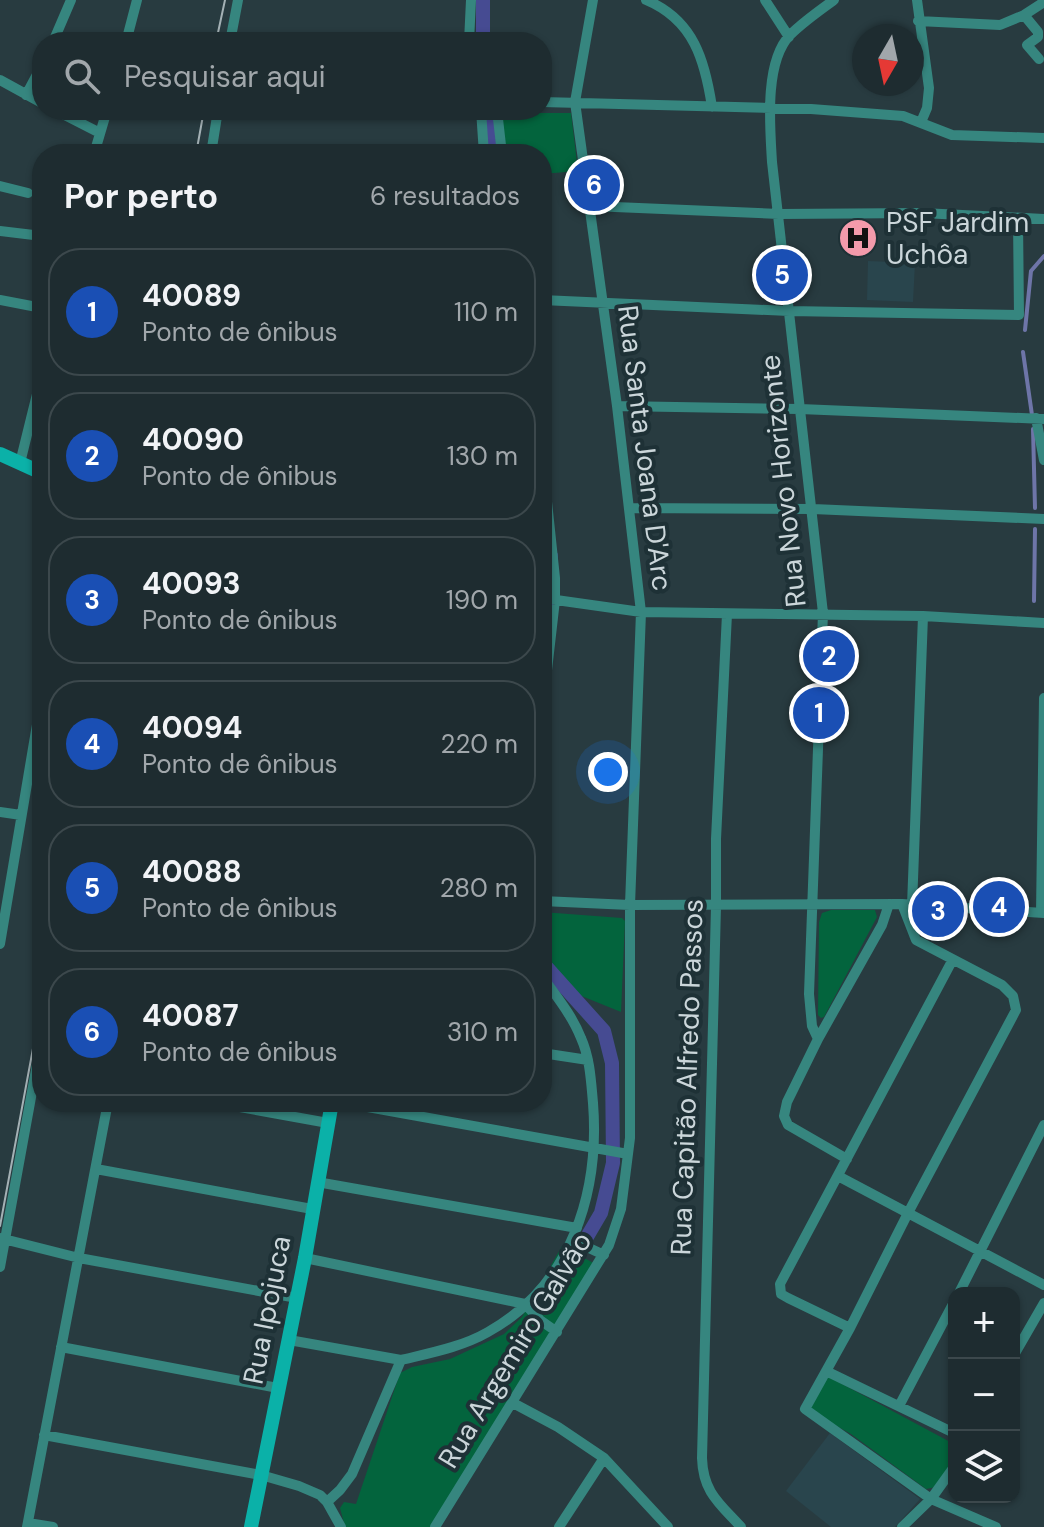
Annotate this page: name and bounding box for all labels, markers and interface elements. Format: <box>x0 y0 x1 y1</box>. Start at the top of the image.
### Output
north arrow <box>852 24 924 96</box>
search box <box>32 32 552 120</box>
icon: search <box>60 54 104 98</box>
text: Pesquisar aqui <box>124 57 326 96</box>
pin: 6 <box>568 155 620 215</box>
text: Por perto <box>64 174 218 219</box>
text: 6 resultados <box>370 179 520 213</box>
place label: PSF Jardim Uchôa <box>886 204 1029 273</box>
hospital icon: PSF Jardim Uchôa <box>837 217 879 259</box>
pin: 5 <box>756 245 808 305</box>
text: 40089 <box>142 276 241 315</box>
text: 1 <box>87 295 97 329</box>
text: 110 m <box>454 295 518 329</box>
street label: Rua Santa Joana D'Arc <box>609 303 681 593</box>
text: Ponto de ônibus <box>142 315 338 349</box>
street label: Rua Novo Horizonte <box>751 353 815 609</box>
text: 40090 <box>142 420 244 459</box>
text: 2 <box>84 439 100 473</box>
text: 130 m <box>447 439 518 473</box>
text: Ponto de ônibus <box>142 459 338 493</box>
text: 40093 <box>142 564 241 603</box>
text: 3 <box>84 583 100 617</box>
text: 190 m <box>446 583 518 617</box>
text: Ponto de ônibus <box>142 603 338 637</box>
pin: 2 <box>803 626 855 686</box>
pin: 1 <box>793 683 845 743</box>
text: 40094 <box>142 708 242 747</box>
text: 4 <box>84 727 100 761</box>
text: 220 m <box>440 727 518 761</box>
text: Ponto de ônibus <box>142 747 338 781</box>
your location <box>588 752 628 792</box>
text: 40088 <box>142 852 242 891</box>
text: 5 <box>84 871 100 905</box>
text: 280 m <box>440 871 518 905</box>
pin: 4 <box>973 877 1025 937</box>
pin: 3 <box>912 881 964 941</box>
text: Ponto de ônibus <box>142 891 338 925</box>
street label: Rua Capitão Alfredo Passos <box>662 898 712 1256</box>
text: 40087 <box>142 996 239 1035</box>
text: 6 <box>84 1015 100 1049</box>
text: 310 m <box>447 1015 518 1049</box>
text: Ponto de ônibus <box>142 1035 338 1069</box>
street label: Rua Argemiro Galvão <box>430 1225 600 1475</box>
street label: Rua Ipojuca <box>235 1233 299 1387</box>
map controls <box>948 1287 1020 1503</box>
button: + <box>948 1287 1020 1359</box>
button: − <box>948 1359 1020 1431</box>
button: layers <box>948 1431 1020 1503</box>

